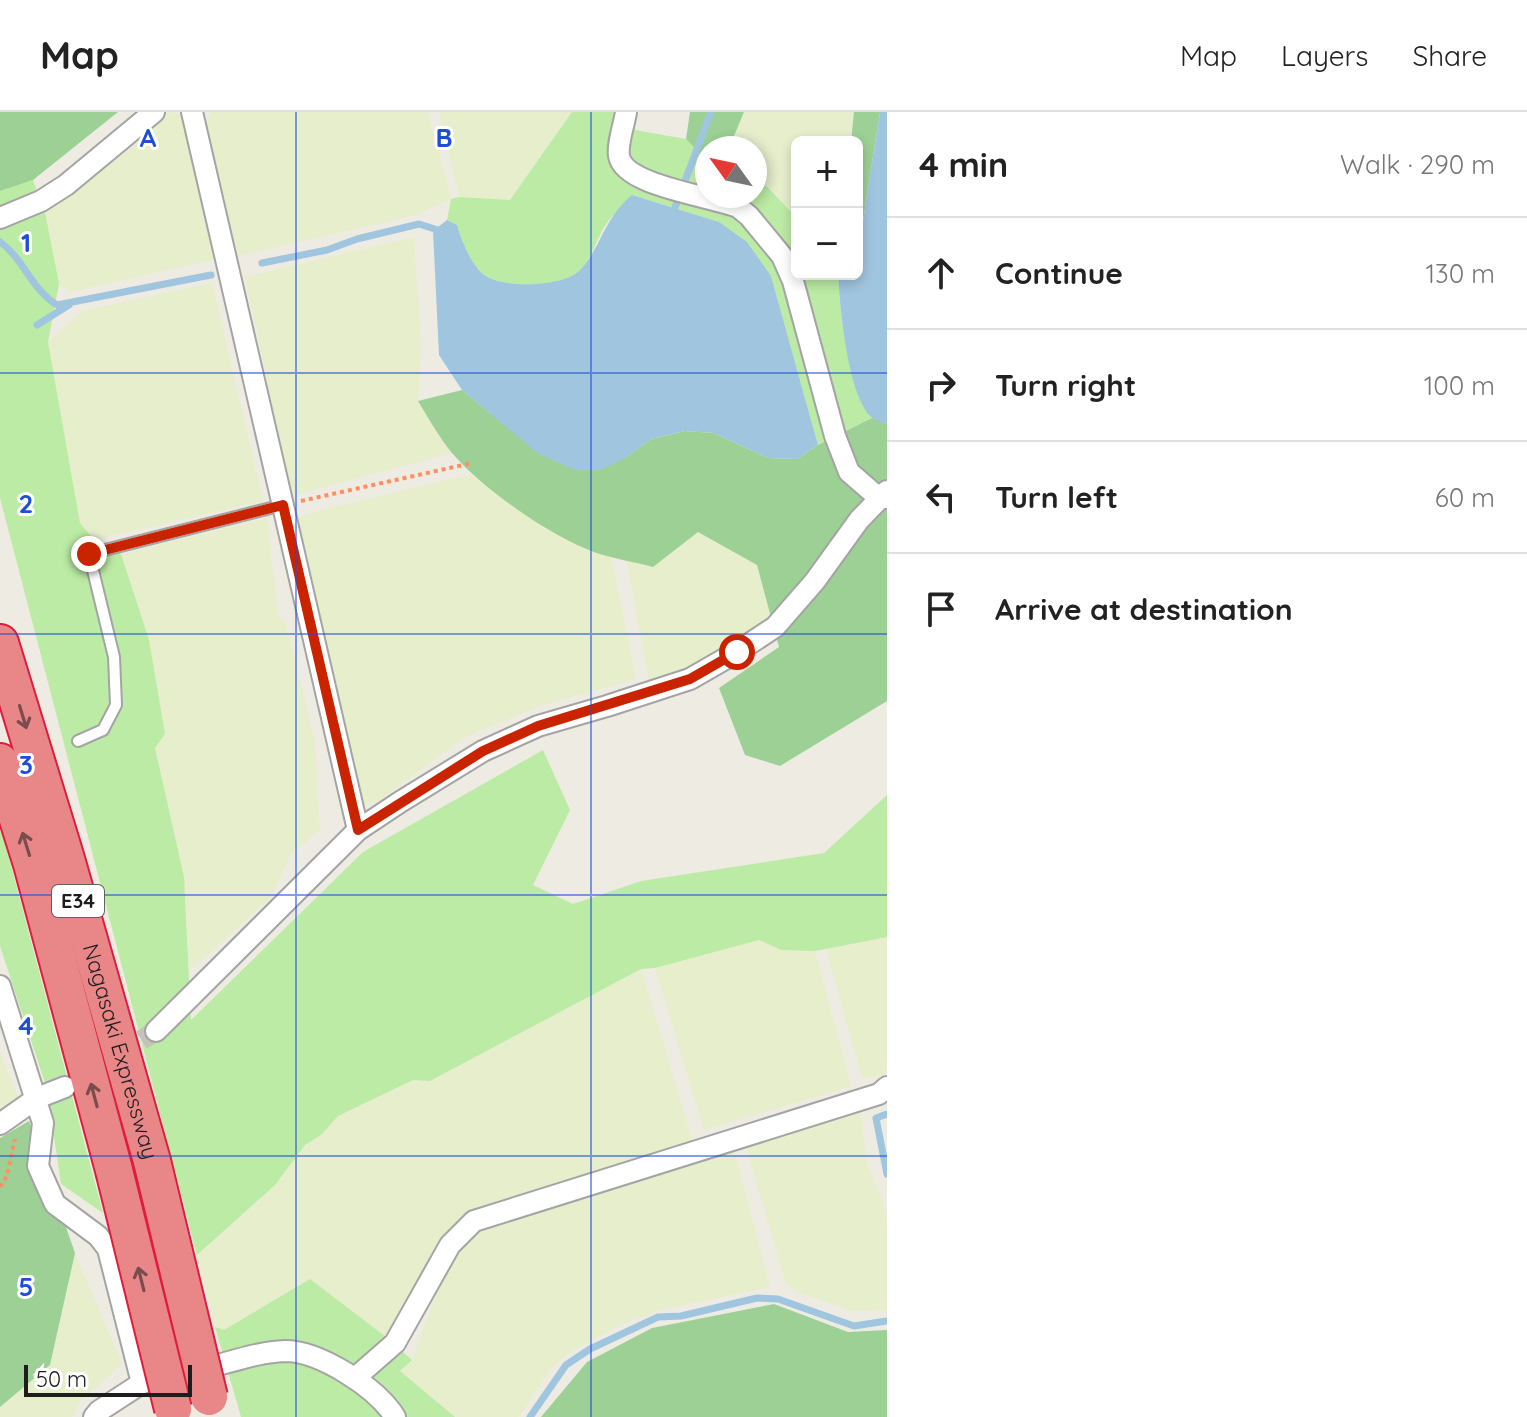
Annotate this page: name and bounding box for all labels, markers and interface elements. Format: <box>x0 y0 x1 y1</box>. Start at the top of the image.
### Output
text: Map <box>40 31 119 79</box>
text: Map <box>1180 38 1237 73</box>
text: Layers <box>1281 38 1368 73</box>
text: Share <box>1412 38 1487 73</box>
text: A <box>140 121 157 154</box>
text: B <box>435 121 453 154</box>
north arrow <box>695 136 767 208</box>
map controls <box>791 136 863 280</box>
button: + <box>791 136 863 208</box>
text: 4 min <box>919 143 1008 186</box>
text: Walk · 290 m <box>1340 148 1495 181</box>
button: − <box>791 208 863 280</box>
text: 1 <box>21 226 31 259</box>
icon: ahead <box>919 251 963 295</box>
text: Continue <box>995 254 1123 292</box>
text: 130 m <box>1425 257 1495 290</box>
icon: right <box>919 363 963 407</box>
text: Turn right <box>995 366 1136 404</box>
text: 100 m <box>1424 369 1495 402</box>
icon: left <box>919 475 963 519</box>
text: Turn left <box>995 478 1118 516</box>
text: 60 m <box>1435 481 1495 514</box>
text: 2 <box>19 487 33 520</box>
route end <box>71 536 107 572</box>
icon: arrive <box>919 587 963 631</box>
text: Arrive at destination <box>995 590 1293 628</box>
route start <box>719 634 755 670</box>
one-way arrow <box>16 704 31 730</box>
text: 3 <box>19 748 33 781</box>
one-way arrow <box>17 832 32 857</box>
road number: E34 <box>52 885 104 917</box>
street label: Nagasaki Expressway <box>77 941 165 1162</box>
text: 4 <box>18 1009 34 1042</box>
one-way arrow <box>86 1082 101 1108</box>
one-way arrow <box>133 1267 148 1292</box>
text: 5 <box>19 1270 33 1303</box>
scale bar <box>24 1361 192 1397</box>
text: 50 m <box>36 1365 87 1393</box>

